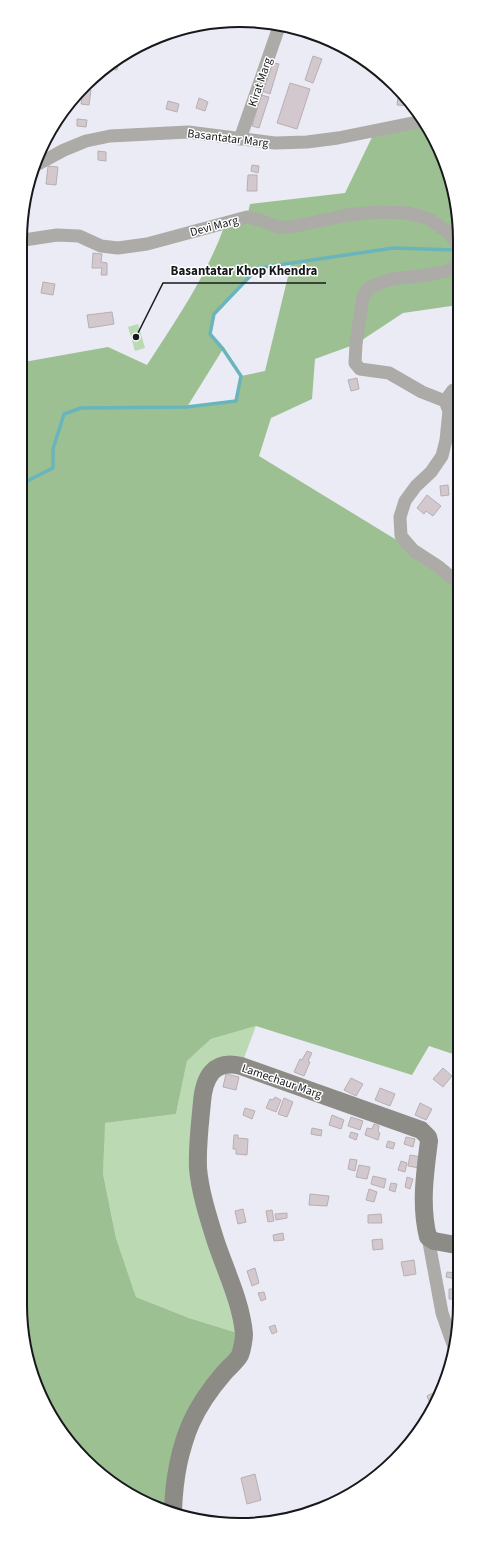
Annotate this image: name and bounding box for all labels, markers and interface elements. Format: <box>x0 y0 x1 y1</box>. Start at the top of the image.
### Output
street label: Kirat Marg <box>244 55 277 109</box>
street label: Basantatar Marg <box>186 125 270 152</box>
street label: Devi Marg <box>188 212 240 241</box>
callout: Basantatar Khop Khendra <box>163 258 326 283</box>
text: Basantatar Khop Khendra <box>171 262 318 280</box>
street label: Lamechaur Marg <box>239 1060 324 1103</box>

